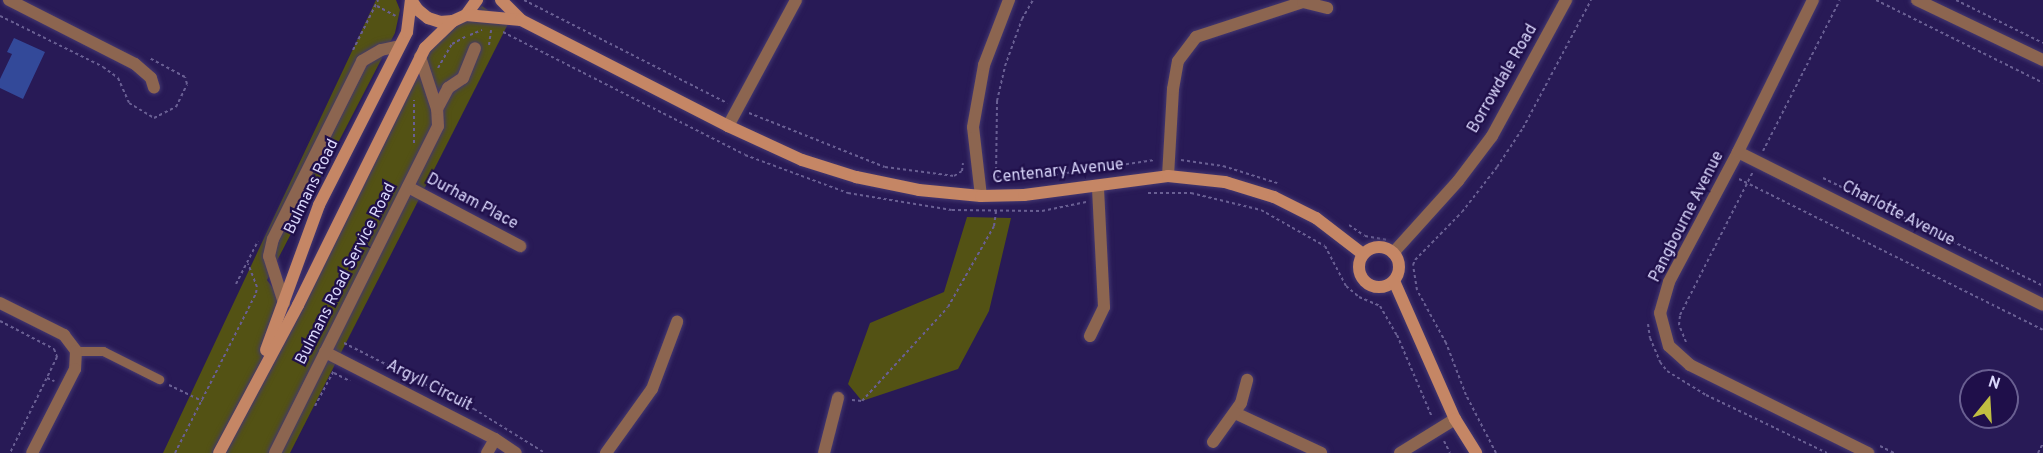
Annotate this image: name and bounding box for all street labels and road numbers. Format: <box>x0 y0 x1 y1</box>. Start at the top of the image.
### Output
street label: Borrowdale Road <box>1464 21 1542 137</box>
street label: Bulmans Road <box>281 136 343 238</box>
street label: Pangbourne Avenue <box>1645 148 1729 286</box>
street label: Centenary Avenue <box>991 156 1125 188</box>
street label: Durham Place <box>423 170 521 234</box>
street label: Charlotte Avenue <box>1838 177 1958 251</box>
street label: Bulmans Road Service Road <box>292 180 400 368</box>
street label: Argyll Circuit <box>383 356 475 416</box>

